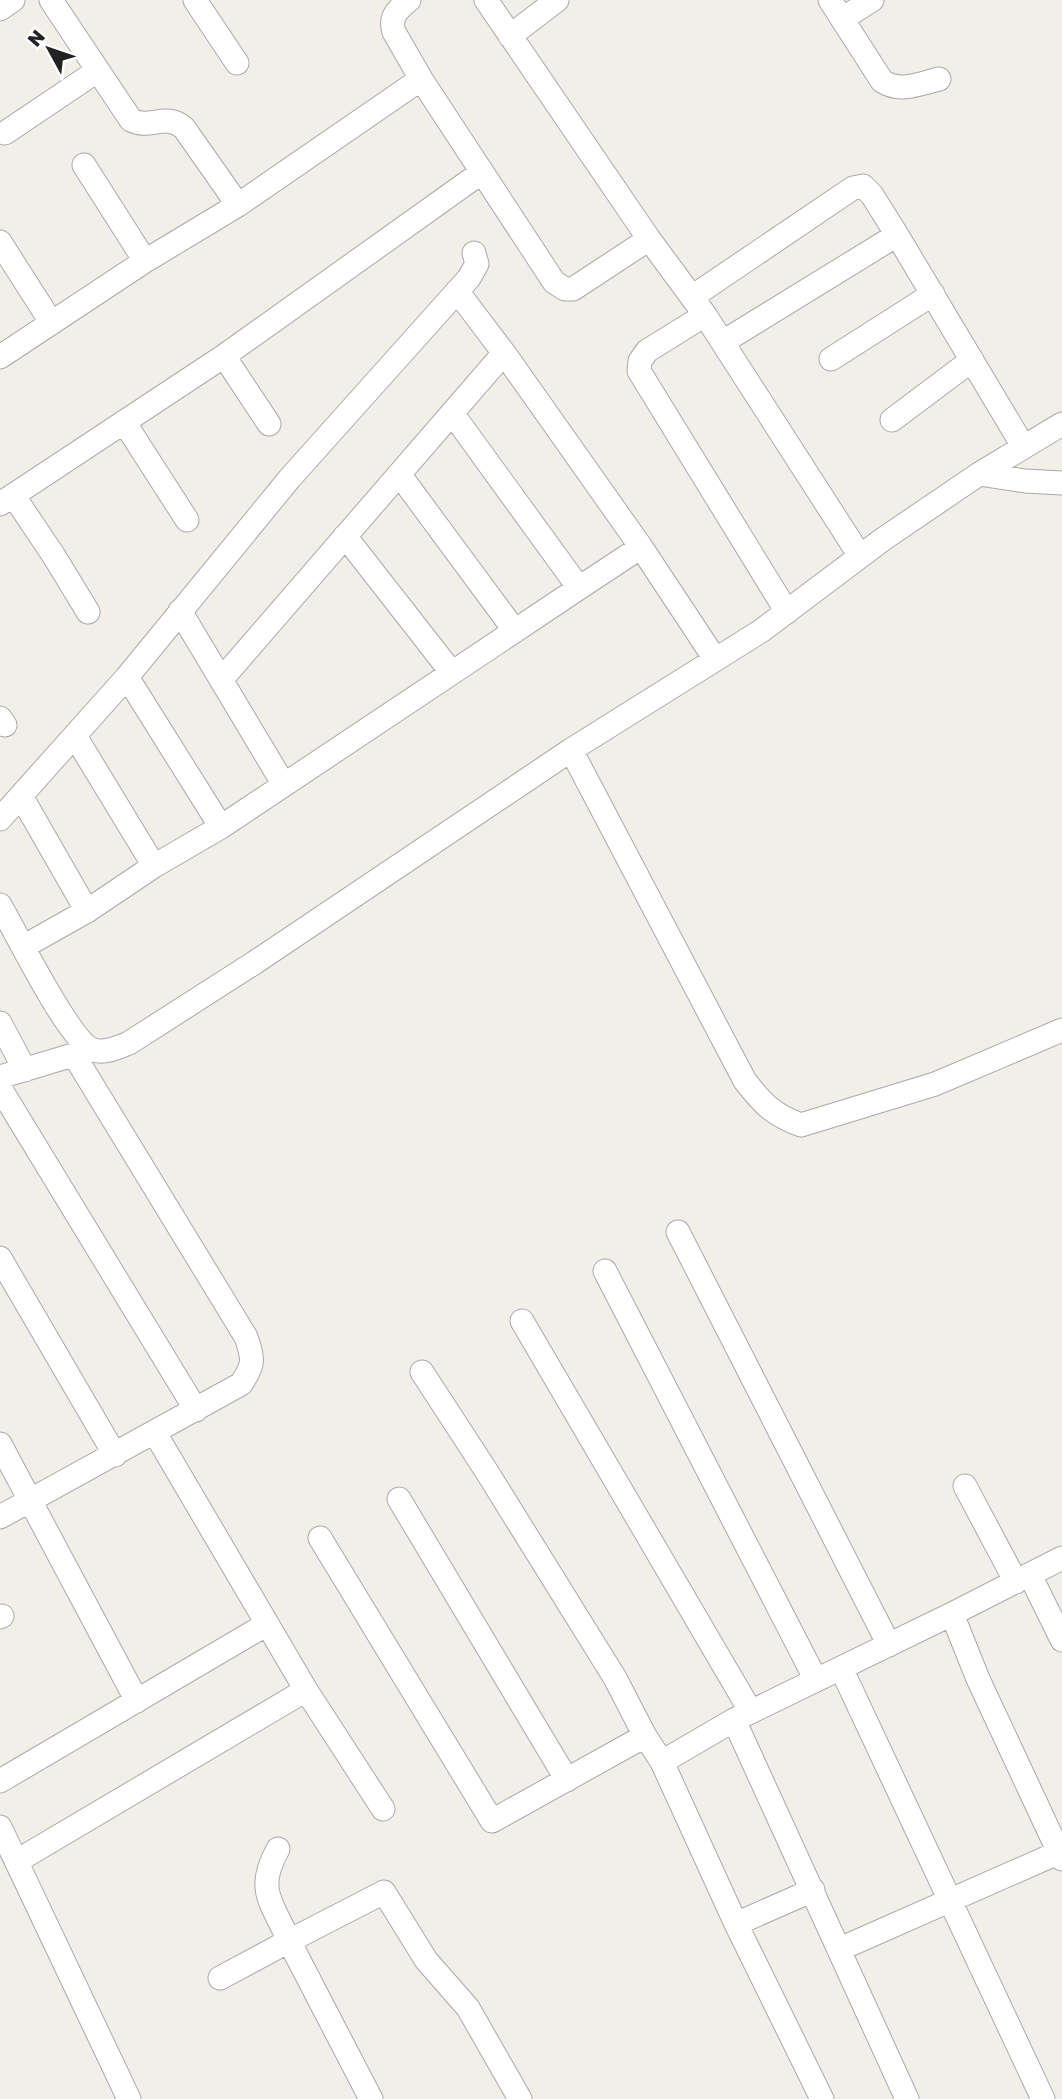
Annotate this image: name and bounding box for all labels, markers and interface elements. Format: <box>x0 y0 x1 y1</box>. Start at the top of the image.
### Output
north arrow <box>14 14 84 84</box>
text: N <box>22 25 49 51</box>

